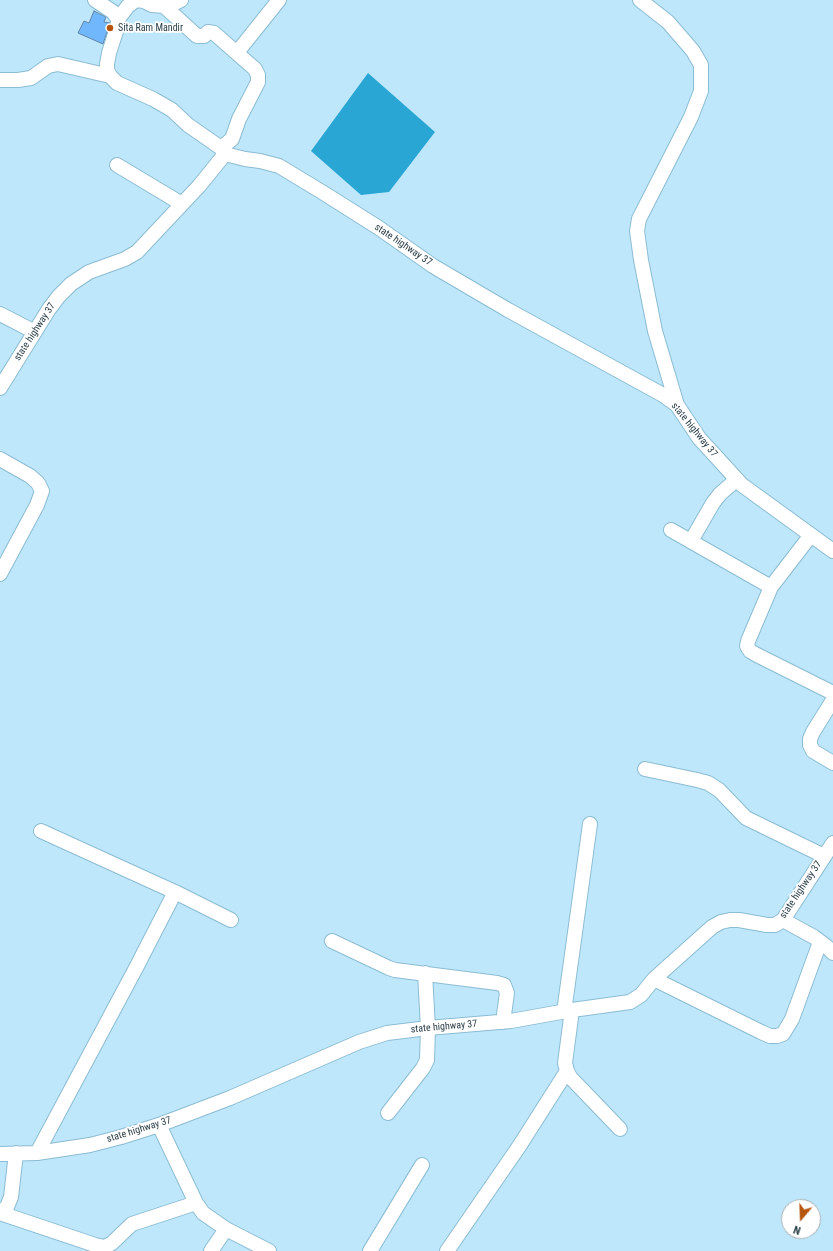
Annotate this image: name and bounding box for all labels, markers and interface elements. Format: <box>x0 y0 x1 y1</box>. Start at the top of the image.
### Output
place label: Sita Ram Mandir <box>118 22 183 34</box>
marker: Sita Ram Mandir <box>105 23 115 33</box>
street label: state highway 37 <box>372 221 434 269</box>
street label: state highway 37 <box>12 301 58 363</box>
street label: state highway 37 <box>668 400 720 460</box>
street label: state highway 37 <box>777 859 825 921</box>
street label: state highway 37 <box>410 1018 478 1036</box>
street label: state highway 37 <box>105 1115 173 1145</box>
north arrow <box>781 1199 821 1239</box>
text: N <box>792 1223 803 1237</box>

